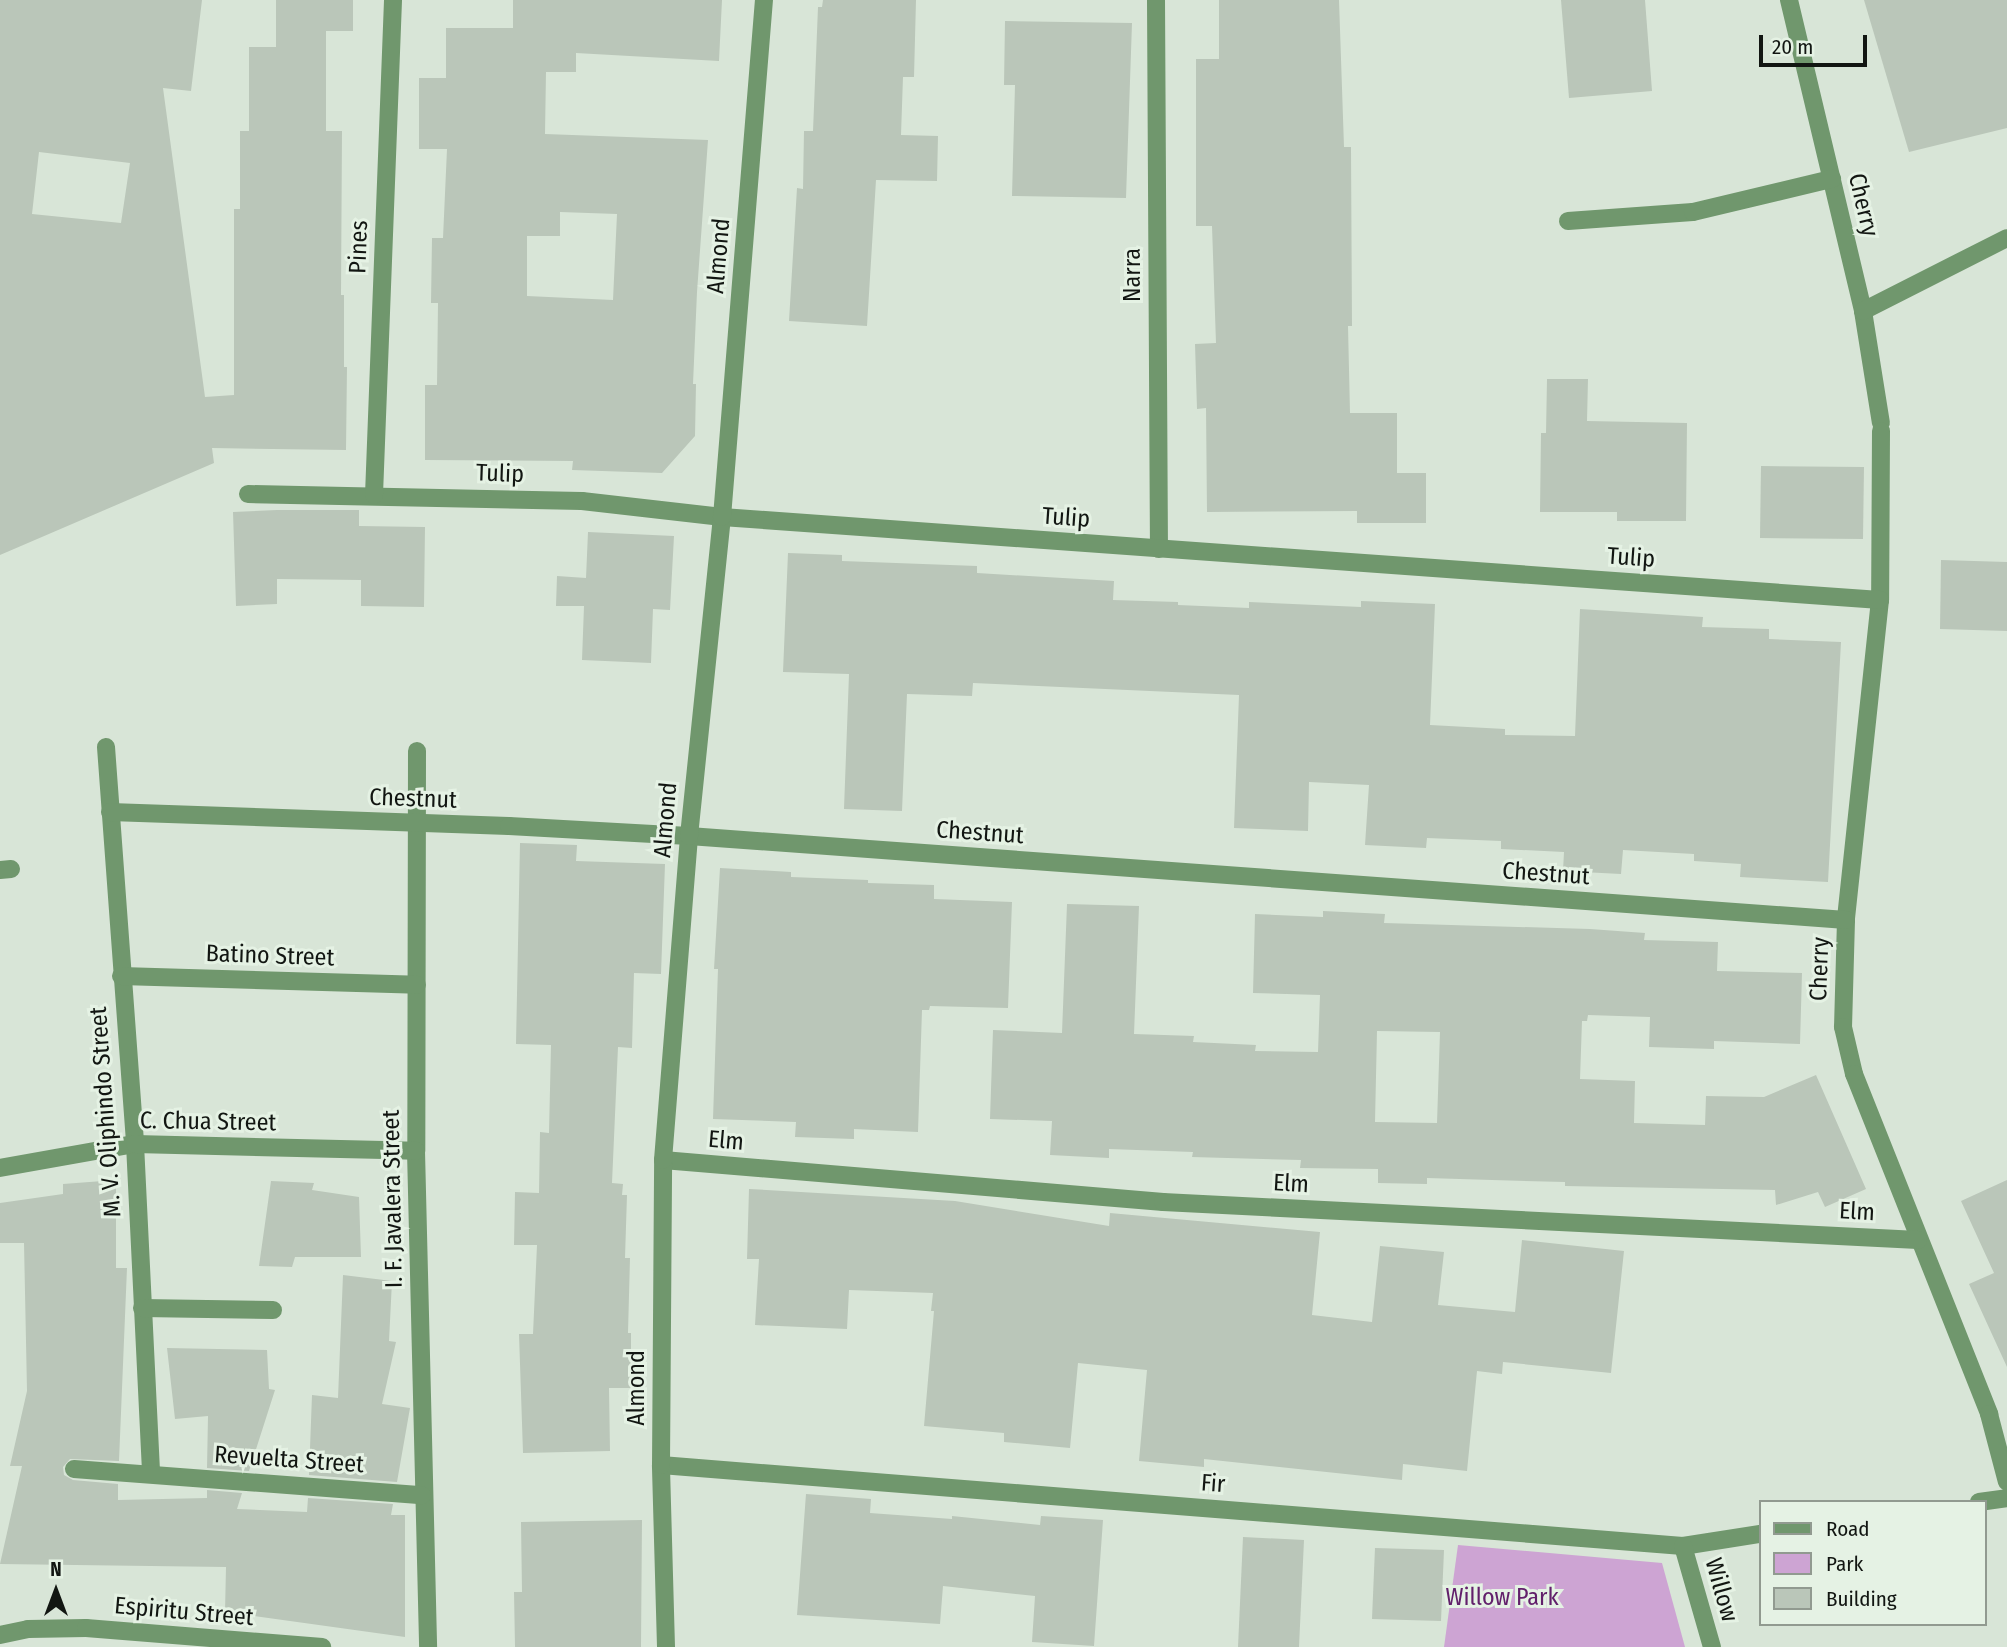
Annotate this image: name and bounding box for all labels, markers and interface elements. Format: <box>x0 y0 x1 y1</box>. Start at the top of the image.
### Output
scale bar <box>1762 21 1870 65</box>
text: 20 m <box>1772 34 1813 60</box>
street label: Cherry <box>1842 171 1884 239</box>
street label: Almond <box>701 217 737 295</box>
street label: Pines <box>344 220 374 274</box>
street label: Narra <box>1119 248 1147 302</box>
street label: Tulip <box>476 459 524 489</box>
street label: Tulip <box>1041 502 1091 534</box>
street label: Tulip <box>1606 542 1656 574</box>
street label: Almond <box>648 781 684 859</box>
street label: Chestnut <box>369 783 457 815</box>
street label: Chestnut <box>935 816 1025 850</box>
street label: Chestnut <box>1501 857 1591 891</box>
street label: Cherry <box>1804 937 1836 1001</box>
street label: Batino Street <box>205 939 335 973</box>
street label: M. V. Oliphindo Street <box>84 1006 128 1218</box>
street label: C. Chua Street <box>140 1106 276 1138</box>
street label: I. F. Javalera Street <box>377 1110 409 1288</box>
street label: Elm <box>707 1125 745 1157</box>
street label: Elm <box>1272 1169 1310 1199</box>
street label: Elm <box>1838 1197 1876 1227</box>
street label: Almond <box>623 1350 651 1426</box>
street label: Revuelta Street <box>213 1440 365 1480</box>
street label: Fir <box>1200 1469 1226 1499</box>
legend <box>1758 1500 1986 1626</box>
text: Road <box>1826 1516 1870 1542</box>
text: Park <box>1826 1551 1863 1577</box>
street label: Willow <box>1698 1555 1744 1625</box>
north arrow <box>21 1556 91 1626</box>
text: N <box>50 1558 62 1581</box>
park label: Willow Park <box>1445 1584 1559 1612</box>
text: Building <box>1826 1586 1897 1612</box>
street label: Espiritu Street <box>113 1592 255 1632</box>

